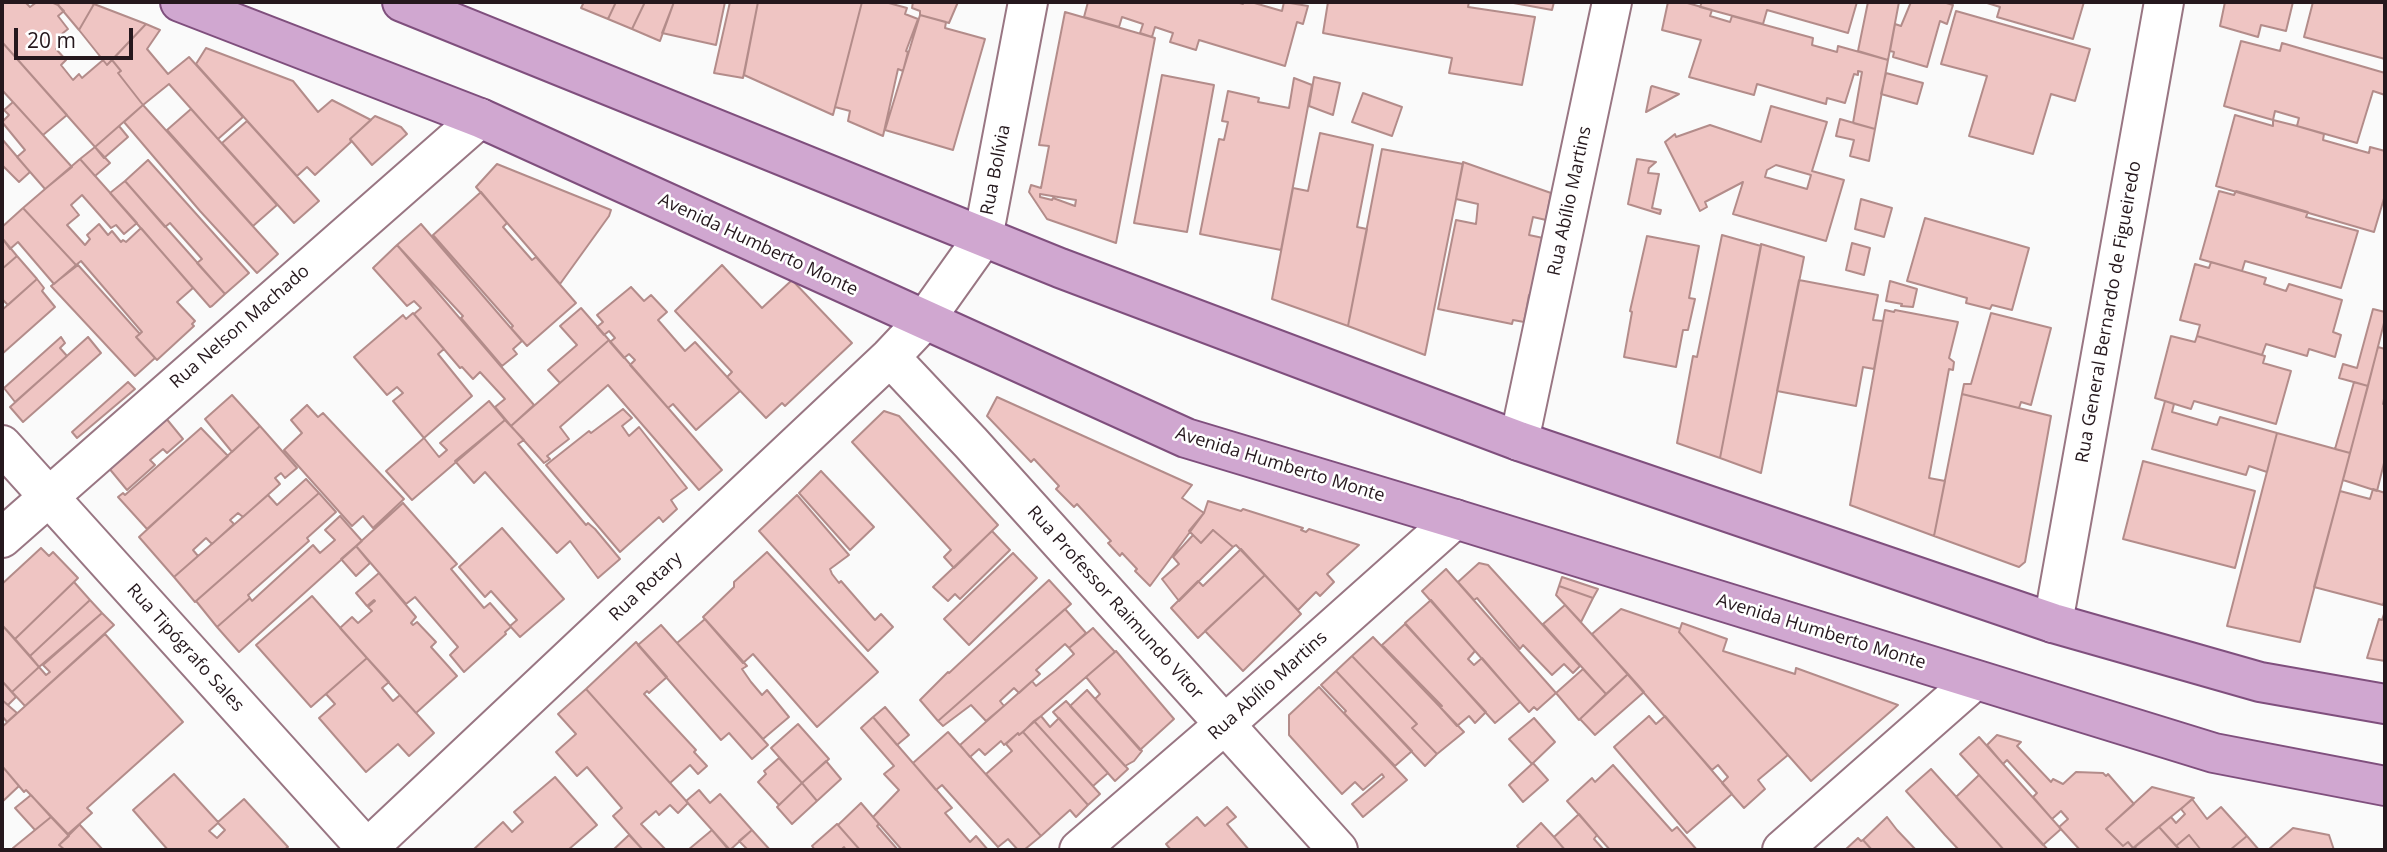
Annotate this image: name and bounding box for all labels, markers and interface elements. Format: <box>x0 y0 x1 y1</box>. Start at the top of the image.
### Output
scale bar <box>18 14 136 58</box>
text: 20 m <box>27 26 76 54</box>
street label: Rua Bolívia <box>977 123 1015 217</box>
street label: Rua Abílio Martins <box>1544 124 1596 278</box>
street label: Rua General Bernardo de Figueiredo <box>2072 159 2146 465</box>
street label: Avenida Humberto Monte <box>655 189 861 301</box>
street label: Rua Nelson Machado <box>166 261 314 393</box>
street label: Avenida Humberto Monte <box>1173 423 1387 507</box>
street label: Rua Professor Raimundo Vitor <box>1022 502 1208 704</box>
street label: Rua Rotary <box>605 548 687 626</box>
street label: Rua Tipógrafo Sales <box>122 579 248 717</box>
street label: Avenida Humberto Monte <box>1714 590 1928 674</box>
street label: Rua Abílio Martins <box>1204 627 1332 745</box>

